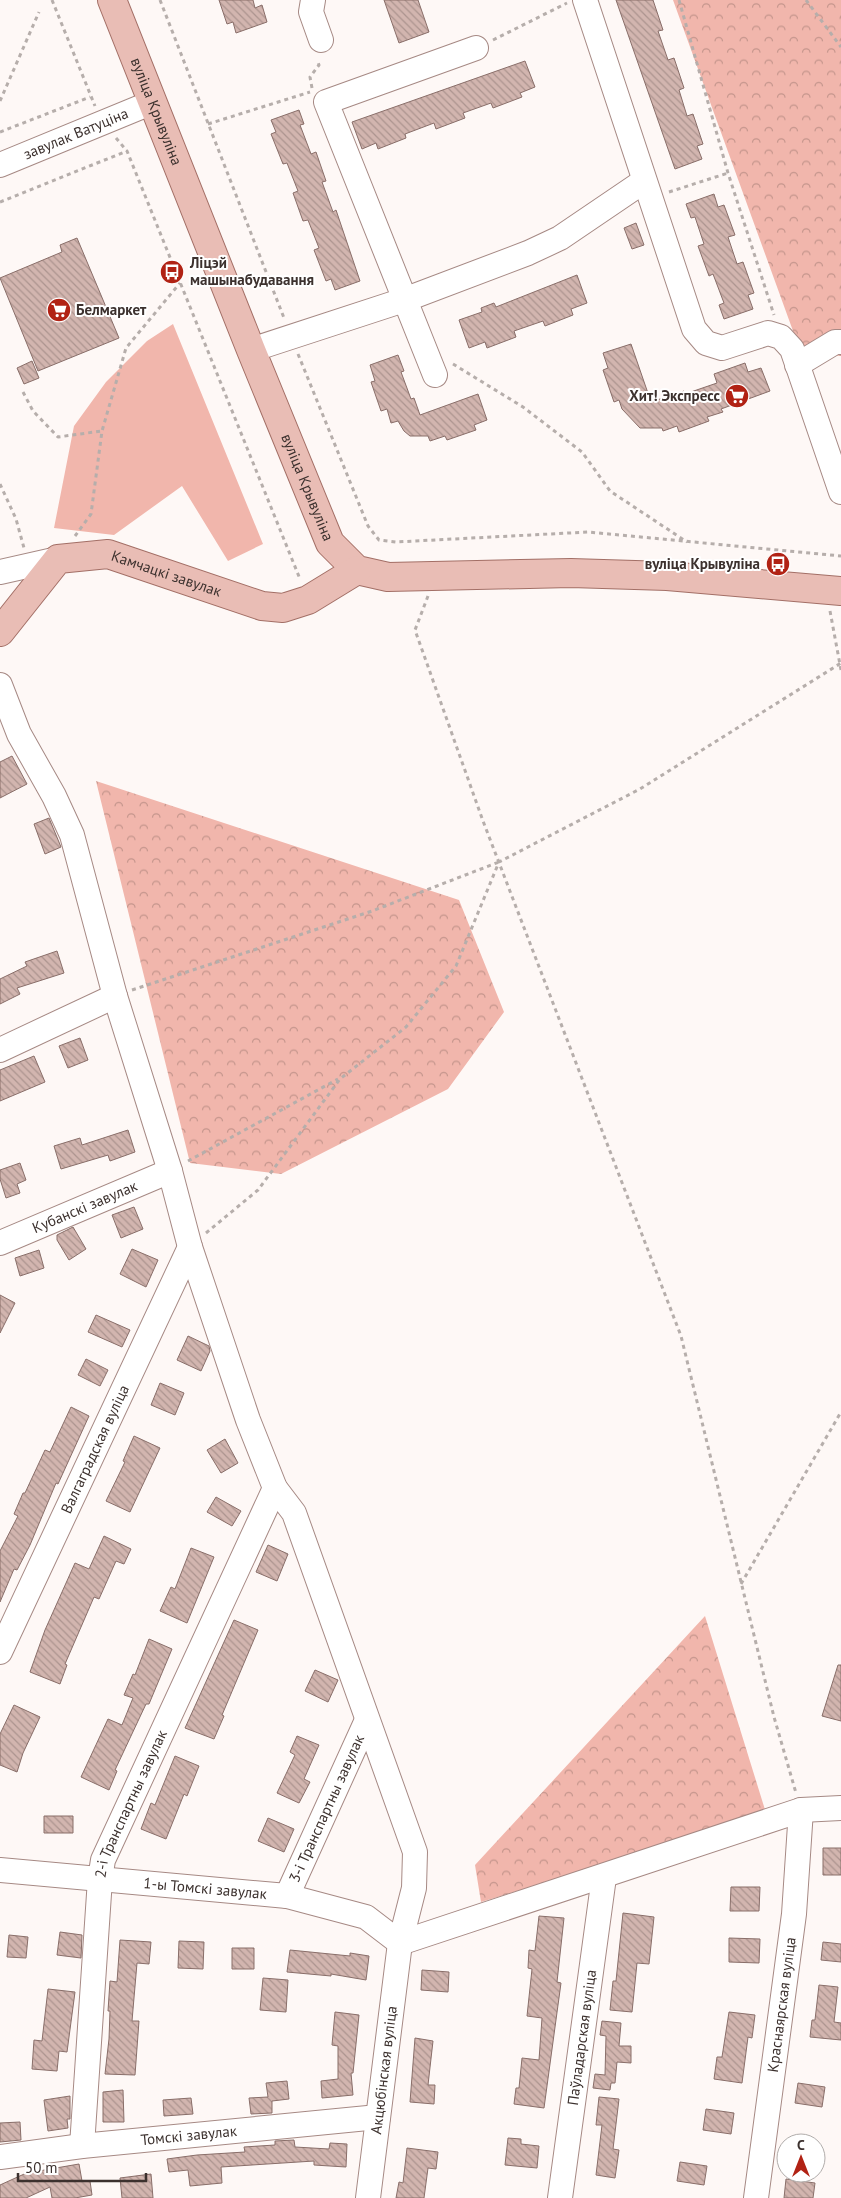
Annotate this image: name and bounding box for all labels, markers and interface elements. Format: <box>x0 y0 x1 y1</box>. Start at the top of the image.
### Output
street label: вуліца Крывуліна <box>127 55 187 168</box>
street label: завулак Ватуціна <box>20 103 131 163</box>
place label: Ліцэй машынабудавання <box>189 253 314 289</box>
bus stop icon: Ліцэй машынабудавання <box>159 259 185 285</box>
supermarket icon: Белмаркет <box>46 297 72 323</box>
place label: Белмаркет <box>76 300 147 319</box>
supermarket icon: Хит! Экспресс <box>724 383 750 409</box>
place label: Хит! Экспресс <box>629 386 720 405</box>
street label: вуліца Крывуліна <box>277 431 338 544</box>
street label: Камчацкі завулак <box>109 546 225 601</box>
bus stop icon: вуліца Крывуліна <box>765 551 791 577</box>
place label: вуліца Крывуліна <box>645 554 760 573</box>
street label: Кубанскі завулак <box>29 1176 141 1237</box>
street label: Валгаградская вуліца <box>56 1382 133 1516</box>
street label: 2-і Транспартны завулак <box>90 1726 171 1879</box>
street label: 3-і Транспартны завулак <box>284 1731 368 1885</box>
street label: 1-ы Томскі завулак <box>143 1873 268 1903</box>
street label: Краснаярская вуліца <box>763 1936 800 2074</box>
street label: Паўладарская вуліца <box>563 1968 600 2107</box>
street label: Акцюбінская вуліца <box>366 2005 401 2135</box>
street label: Томскі завулак <box>140 2121 239 2149</box>
north arrow <box>776 2133 826 2183</box>
text: С <box>797 2136 805 2154</box>
scale bar <box>18 2150 145 2182</box>
text: 50 m <box>25 2158 58 2177</box>

